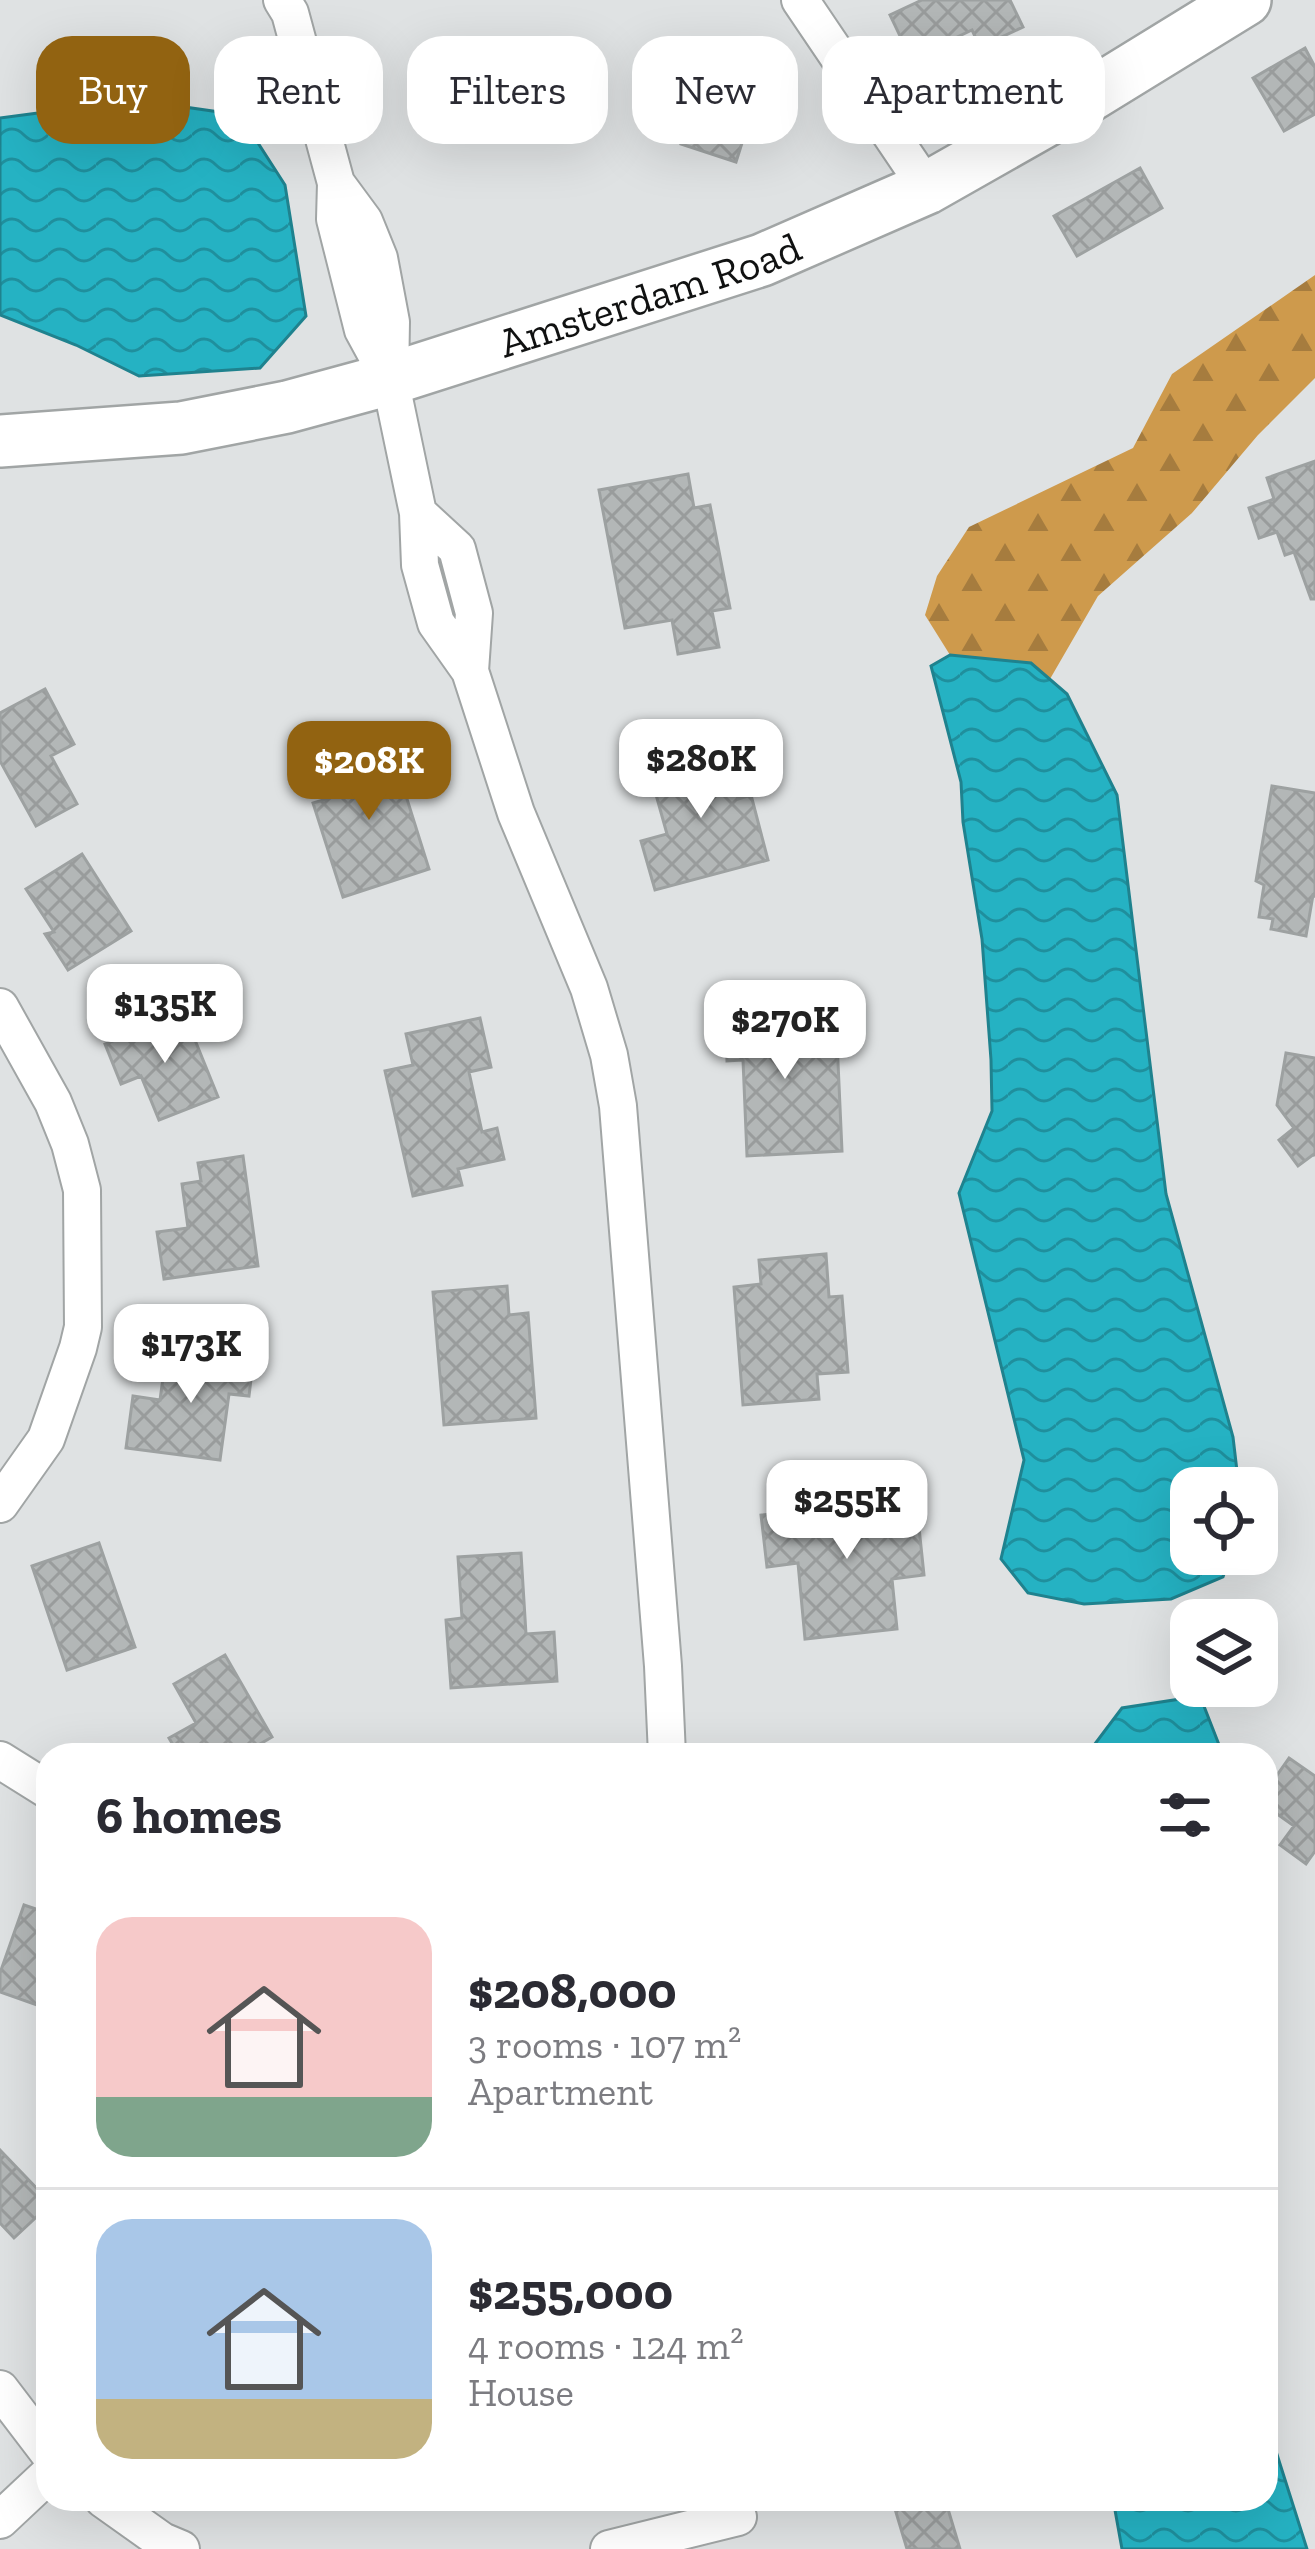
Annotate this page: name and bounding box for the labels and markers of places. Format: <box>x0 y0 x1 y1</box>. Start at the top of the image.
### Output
pin: $280K <box>617 719 785 821</box>
pin: $208K <box>285 721 453 823</box>
pin: $135K <box>81 964 249 1066</box>
pin: $270K <box>701 980 869 1082</box>
pin: $173K <box>107 1304 275 1406</box>
pin: $255K <box>763 1460 931 1562</box>

